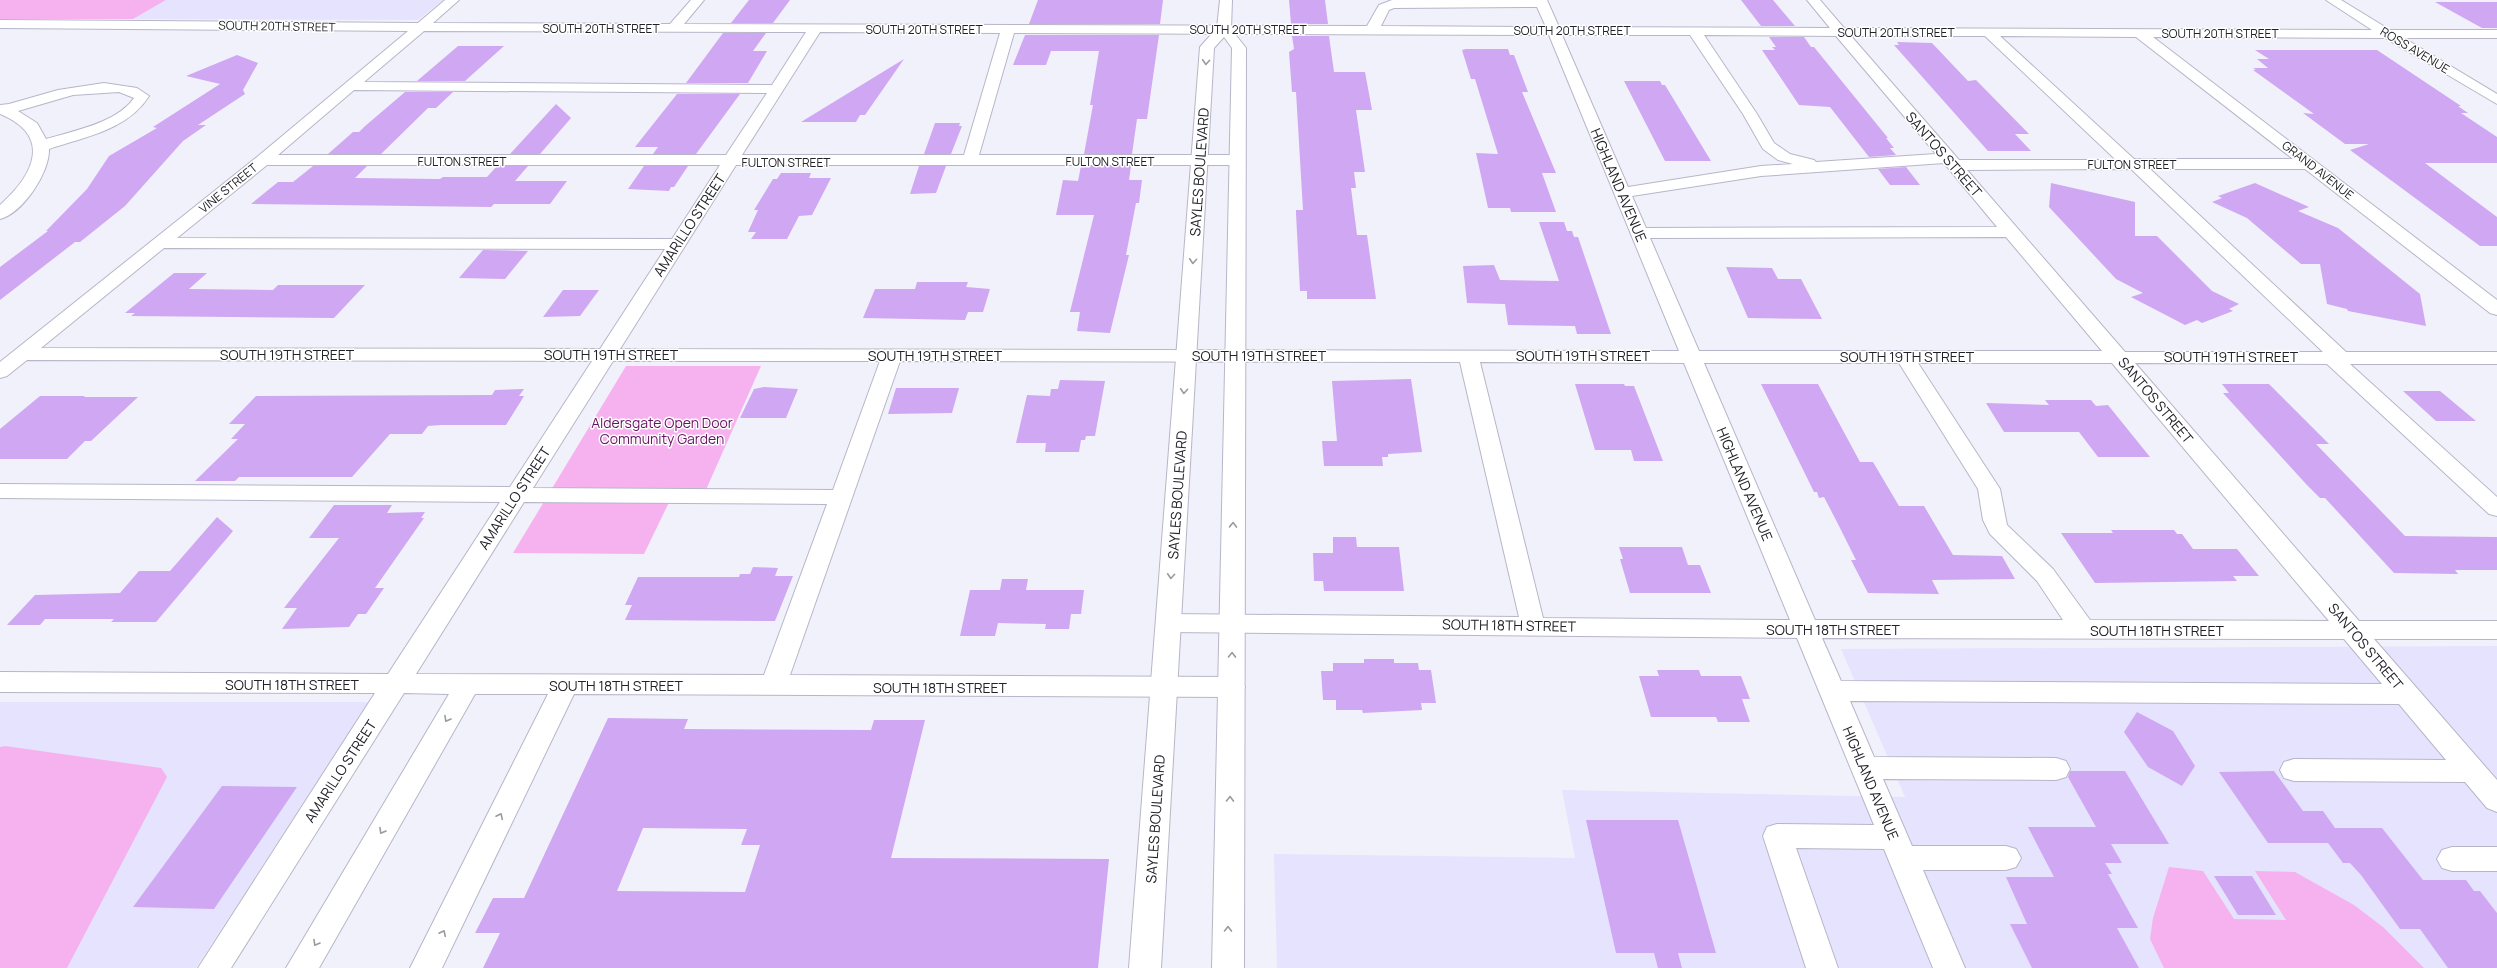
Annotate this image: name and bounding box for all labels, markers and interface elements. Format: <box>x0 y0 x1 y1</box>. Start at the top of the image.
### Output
street label: SOUTH 20TH STREET <box>218 16 337 36</box>
street label: SOUTH 20TH STREET <box>542 20 660 37</box>
street label: SOUTH 20TH STREET <box>865 21 983 38</box>
street label: SOUTH 20TH STREET <box>1189 21 1307 38</box>
street label: SOUTH 20TH STREET <box>1513 22 1631 39</box>
street label: ROSS AVENUE <box>2377 23 2453 77</box>
street label: SOUTH 20TH STREET <box>1837 24 1955 41</box>
street label: SOUTH 20TH STREET <box>2161 25 2279 42</box>
one-way arrow <box>1202 59 1210 65</box>
street label: SAYLES BOULEVARD <box>1185 107 1213 237</box>
street label: SANTOS STREET <box>1902 107 1987 201</box>
street label: HIGHLAND AVENUE <box>1586 125 1652 245</box>
street label: GRAND AVENUE <box>2279 137 2357 203</box>
street label: FULTON STREET <box>418 153 507 170</box>
street label: FULTON STREET <box>1066 153 1155 170</box>
street label: FULTON STREET <box>742 154 831 171</box>
street label: FULTON STREET <box>2088 156 2177 173</box>
street label: VINE STREET <box>195 159 261 217</box>
street label: AMARILLO STREET <box>649 170 730 280</box>
one-way arrow <box>1188 258 1197 264</box>
street label: SOUTH 19TH STREET <box>220 345 355 364</box>
street label: SOUTH 19TH STREET <box>544 345 679 364</box>
street label: SOUTH 19TH STREET <box>868 346 1003 365</box>
street label: SOUTH 19TH STREET <box>1192 346 1327 365</box>
street label: SOUTH 19TH STREET <box>1516 346 1651 365</box>
street label: SOUTH 19TH STREET <box>1840 347 1975 366</box>
street label: SOUTH 19TH STREET <box>2164 347 2299 366</box>
street label: SANTOS STREET <box>2114 353 2198 448</box>
one-way arrow <box>1179 388 1188 394</box>
park label: Aldersgate Open Door Community Garden <box>591 413 733 448</box>
street label: HIGHLAND AVENUE <box>1712 424 1778 544</box>
street label: SAYLES BOULEVARD <box>1163 430 1191 560</box>
street label: AMARILLO STREET <box>474 443 555 553</box>
one-way arrow <box>1229 522 1238 528</box>
one-way arrow <box>1167 573 1176 579</box>
street label: SANTOS STREET <box>2324 599 2408 694</box>
street label: SOUTH 18TH STREET <box>1442 614 1577 636</box>
street label: SOUTH 18TH STREET <box>1766 620 1901 639</box>
street label: SOUTH 18TH STREET <box>2090 621 2225 640</box>
one-way arrow <box>1228 652 1236 658</box>
street label: SOUTH 18TH STREET <box>225 675 360 694</box>
street label: SOUTH 18TH STREET <box>549 676 684 695</box>
street label: SOUTH 18TH STREET <box>873 678 1008 697</box>
one-way arrow <box>445 714 452 722</box>
street label: AMARILLO STREET <box>300 716 381 826</box>
street label: HIGHLAND AVENUE <box>1838 723 1904 843</box>
street label: SAYLES BOULEVARD <box>1141 754 1169 884</box>
one-way arrow <box>1226 796 1234 802</box>
one-way arrow <box>496 813 503 821</box>
one-way arrow <box>379 827 386 834</box>
one-way arrow <box>1224 926 1233 932</box>
one-way arrow <box>438 930 446 937</box>
one-way arrow <box>314 939 321 946</box>

